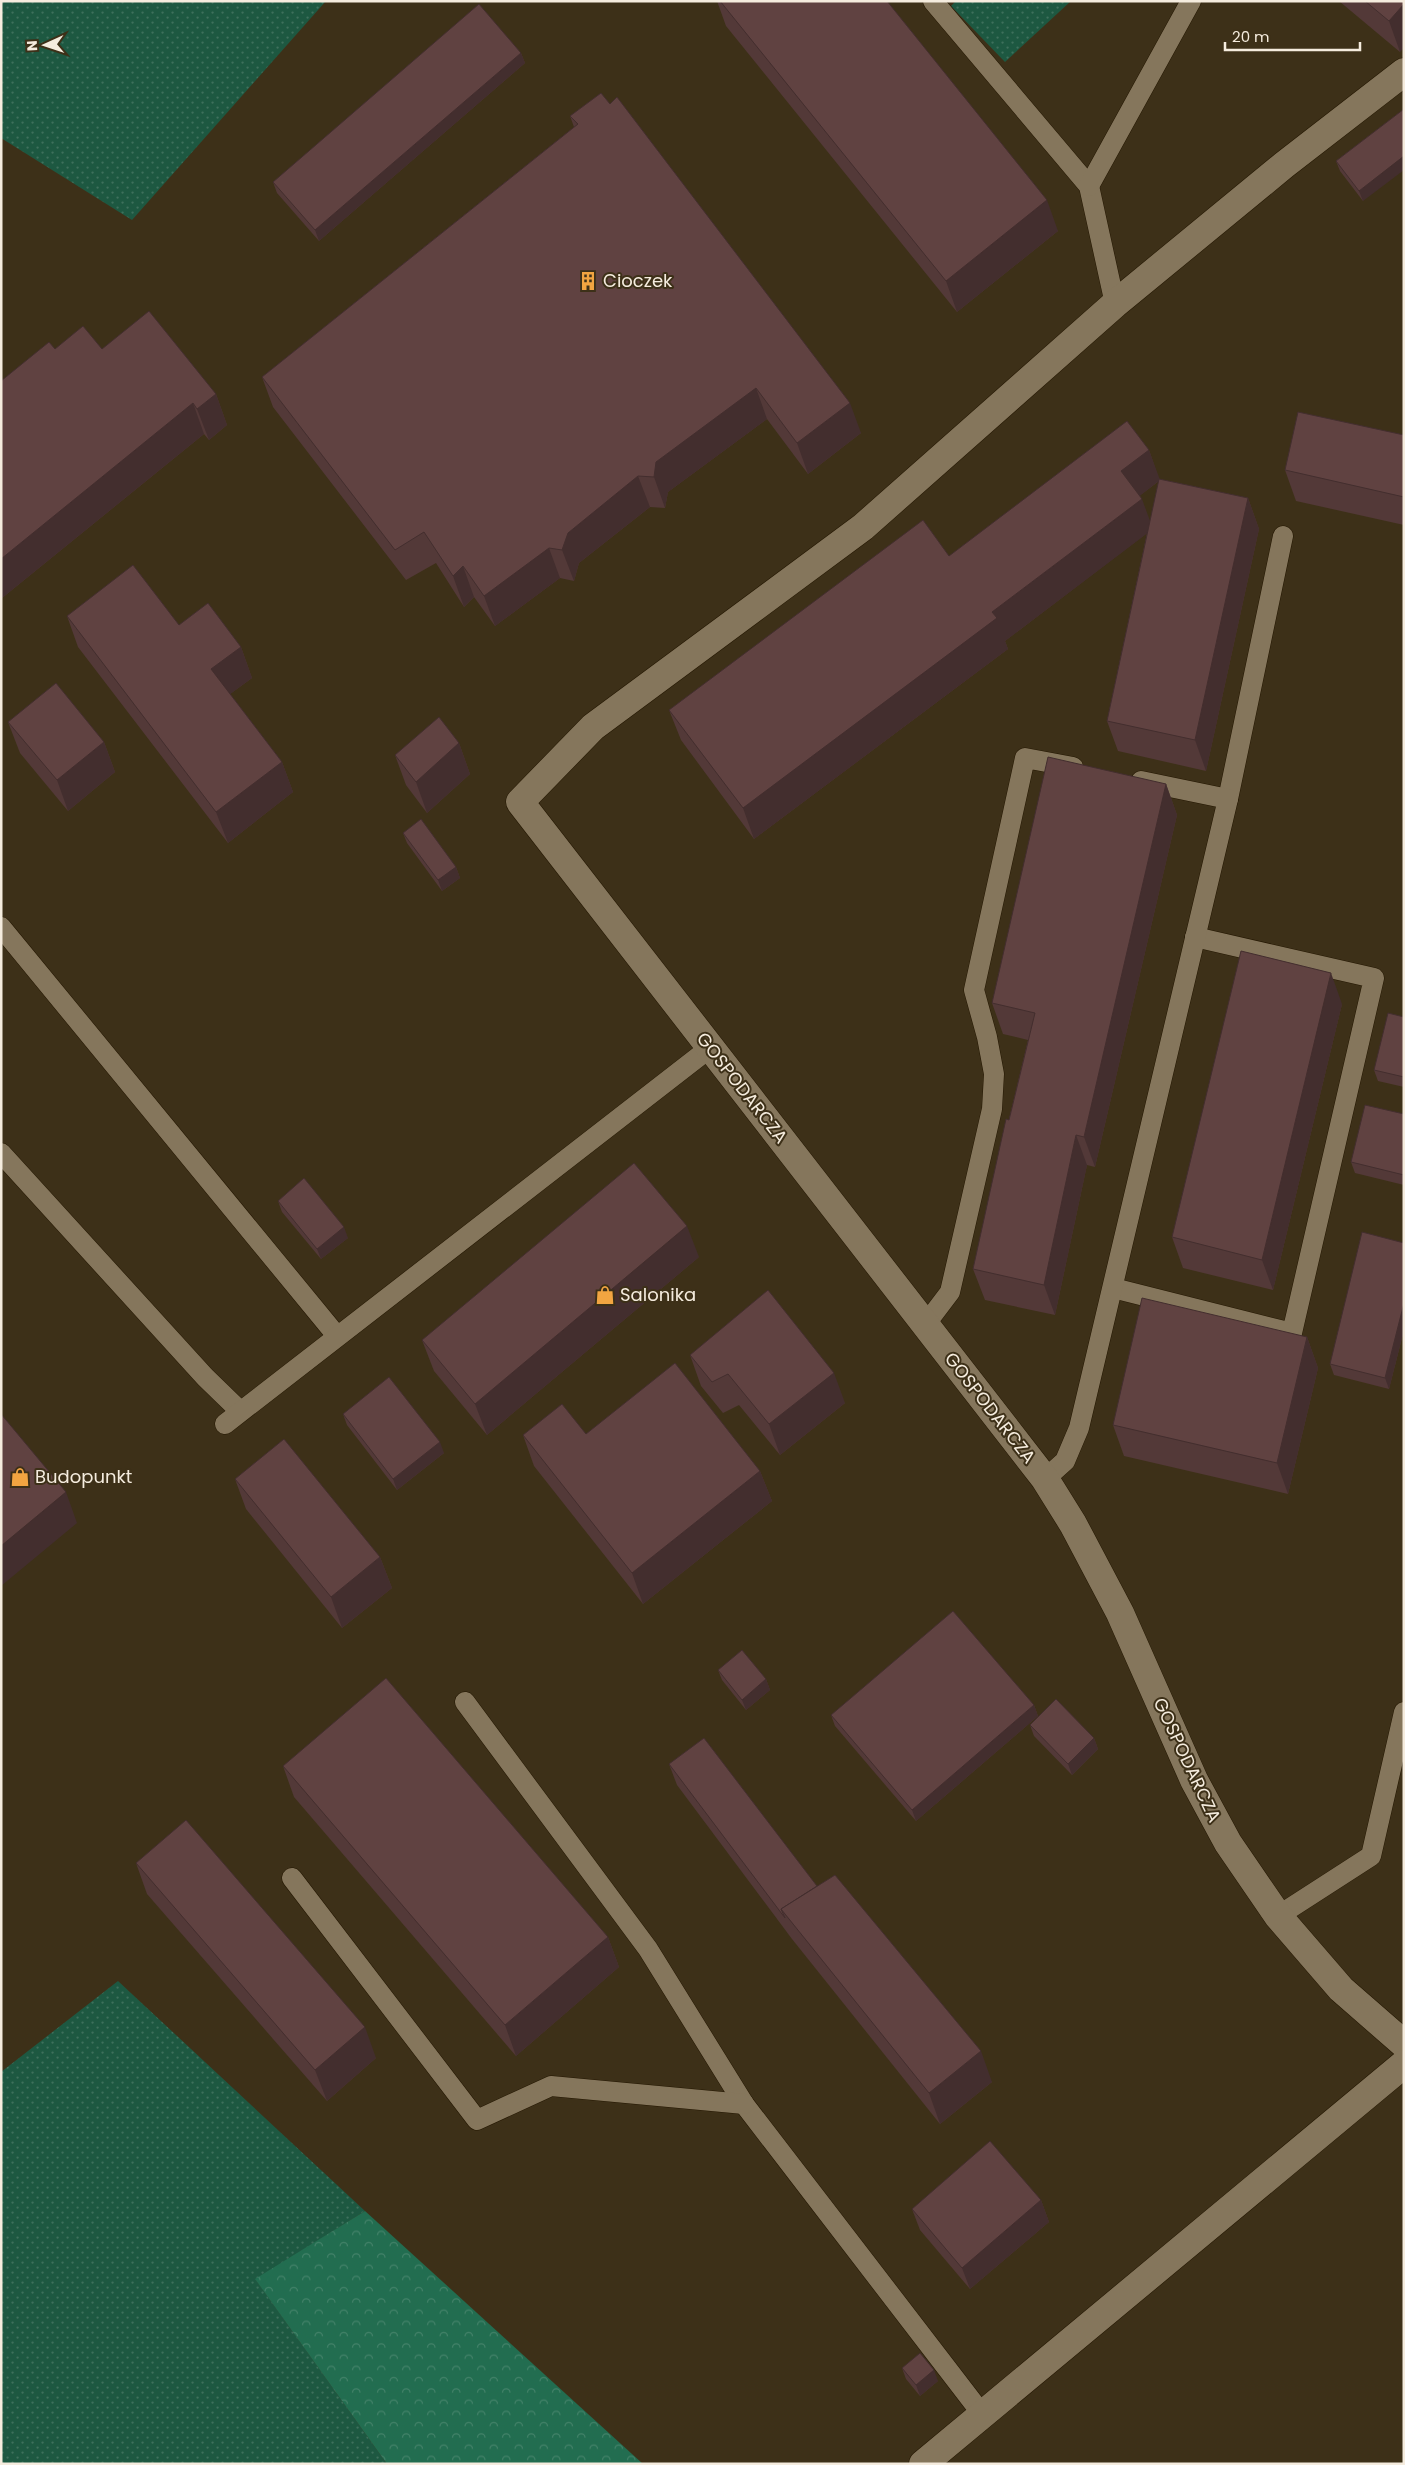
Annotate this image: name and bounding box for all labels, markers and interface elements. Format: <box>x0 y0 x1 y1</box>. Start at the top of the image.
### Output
north arrow <box>20 20 70 70</box>
scale bar <box>1225 20 1360 52</box>
text: 20 m <box>1232 26 1270 47</box>
text: N <box>22 40 42 51</box>
place label: Cioczek <box>603 268 673 293</box>
building icon: Cioczek <box>577 270 599 292</box>
street label: GOSPODARCZA <box>691 1027 794 1149</box>
place label: Salonika <box>620 1282 696 1307</box>
shop icon: Salonika <box>594 1284 616 1306</box>
street label: GOSPODARCZA <box>939 1347 1042 1469</box>
place label: Budopunkt <box>35 1464 132 1489</box>
shop icon: Budopunkt <box>9 1466 31 1488</box>
street label: GOSPODARCZA <box>1148 1693 1227 1826</box>

